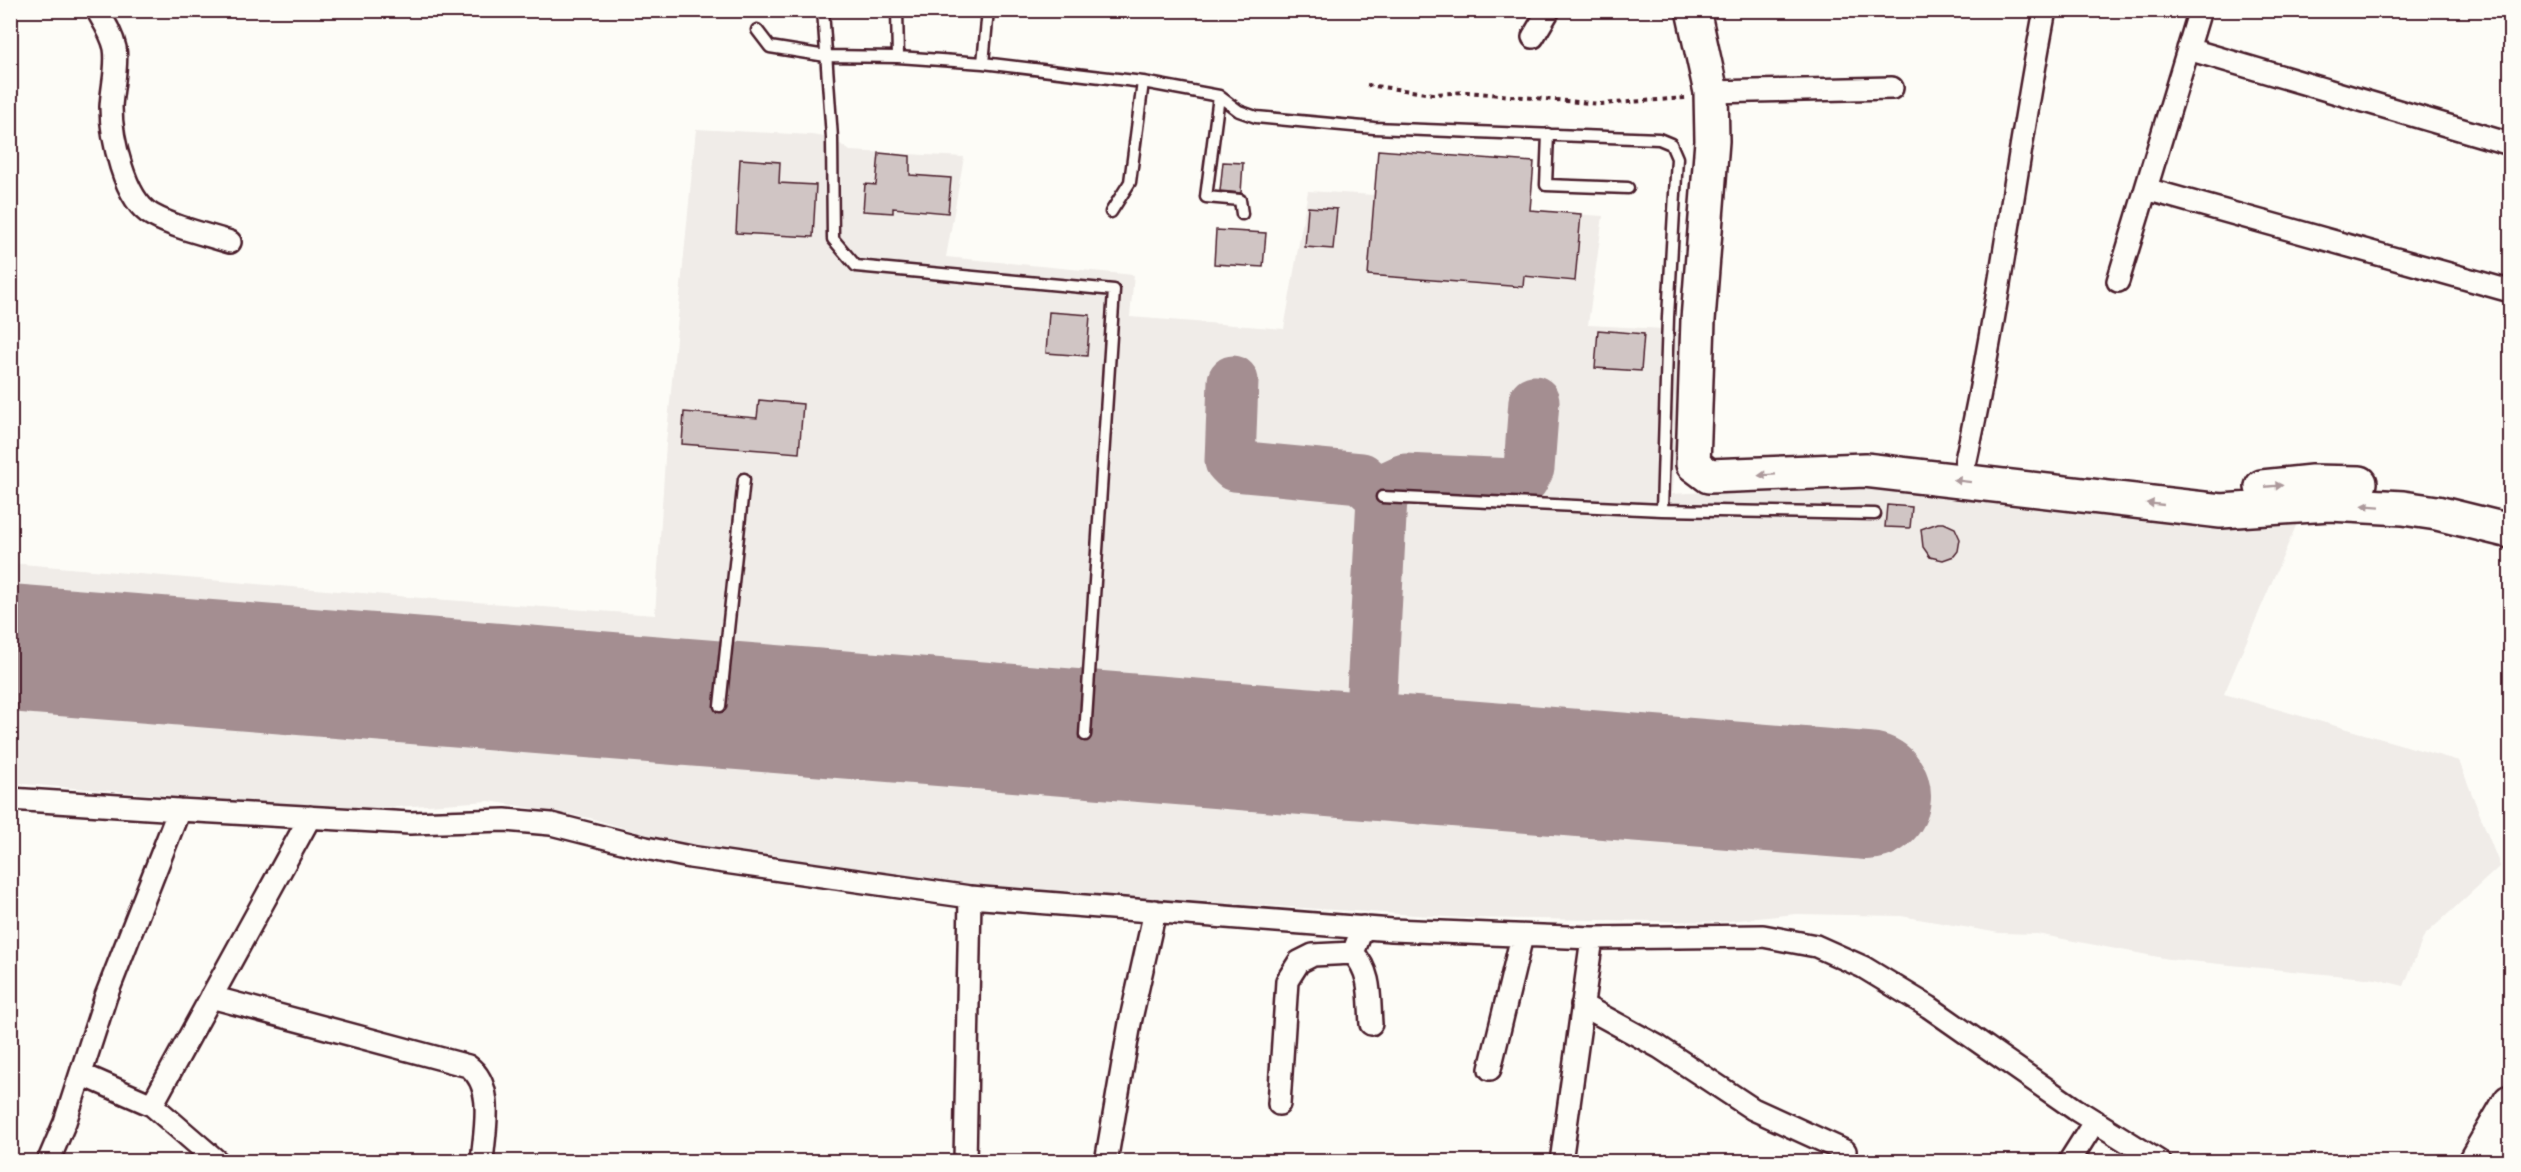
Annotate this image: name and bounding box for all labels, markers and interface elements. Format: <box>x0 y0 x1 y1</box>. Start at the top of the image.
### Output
one-way arrow <box>1758 470 1777 479</box>
one-way arrow <box>1952 476 1971 486</box>
one-way arrow <box>2265 481 2284 490</box>
one-way arrow <box>2146 500 2165 509</box>
one-way arrow <box>2361 501 2380 511</box>

